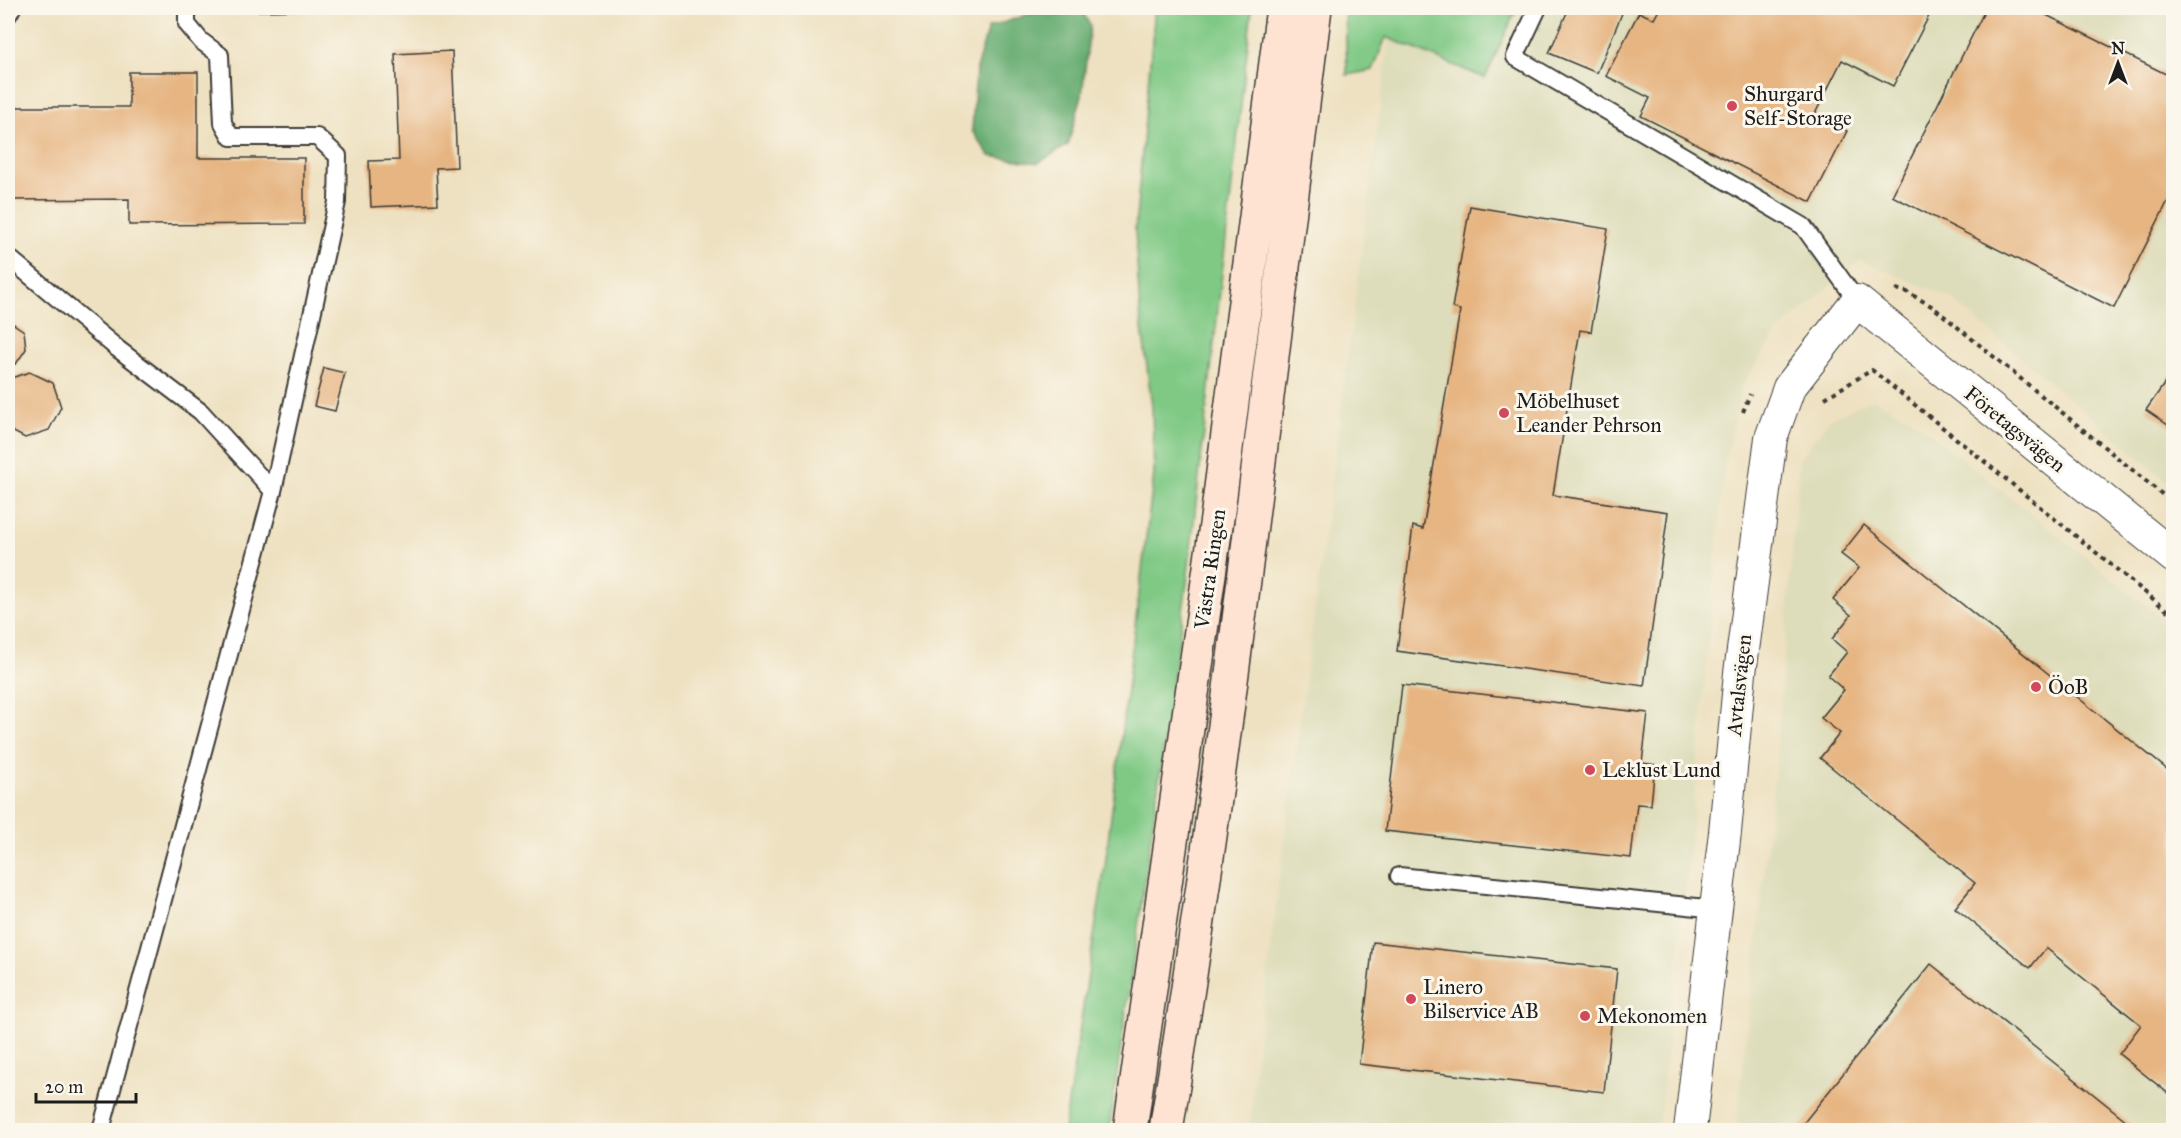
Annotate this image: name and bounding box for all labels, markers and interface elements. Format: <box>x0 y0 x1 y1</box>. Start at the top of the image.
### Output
north arrow <box>2088 33 2148 93</box>
text: N <box>2111 39 2125 58</box>
place label: Shurgard Self-Storage <box>1744 81 1852 131</box>
marker: Shurgard Self-Storage <box>1725 99 1739 113</box>
street label: Företagsvägen <box>1959 380 2071 478</box>
place label: Möbelhuset Leander Pehrson <box>1516 388 1662 438</box>
marker: Möbelhuset Leander Pehrson <box>1497 406 1511 420</box>
street label: Västra Ringen <box>1189 507 1231 632</box>
street label: Avtalsvägen <box>1721 633 1757 738</box>
place label: ÖoB <box>2048 674 2088 700</box>
marker: ÖoB <box>2029 680 2043 694</box>
place label: Leklust Lund <box>1602 757 1721 783</box>
marker: Leklust Lund <box>1583 763 1597 777</box>
place label: Linero Bilservice AB <box>1423 974 1539 1024</box>
marker: Linero Bilservice AB <box>1404 992 1418 1006</box>
place label: Mekonomen <box>1597 1003 1707 1029</box>
marker: Mekonomen <box>1578 1009 1592 1023</box>
scale bar <box>36 1066 136 1104</box>
text: 20 m <box>45 1076 83 1098</box>

